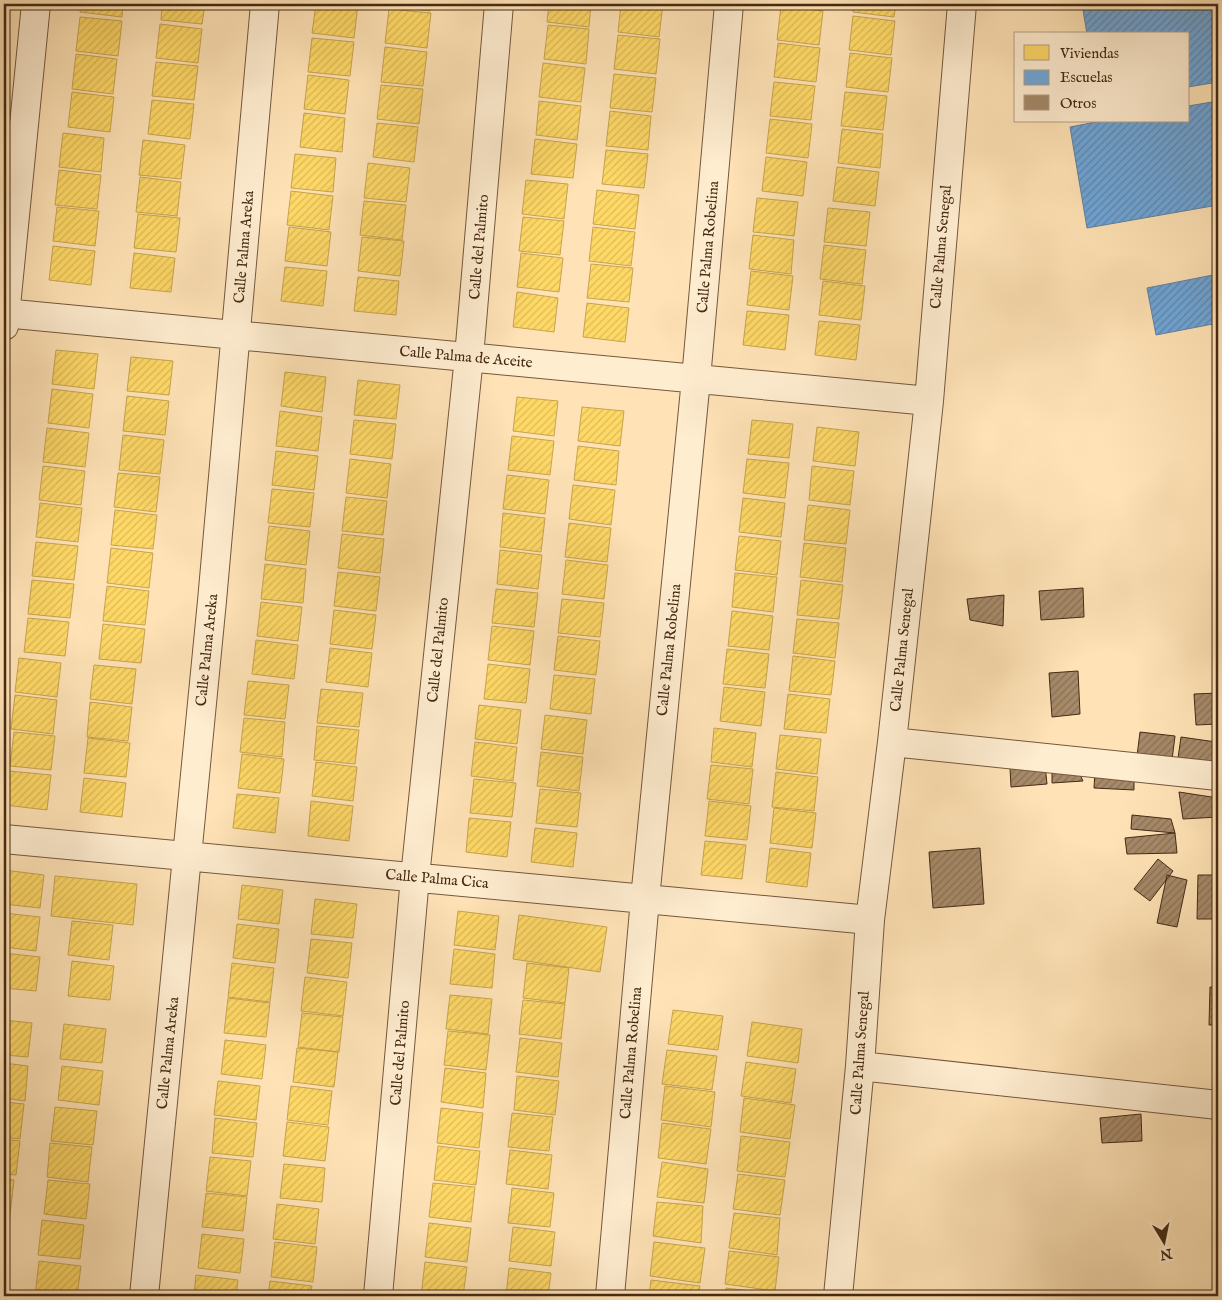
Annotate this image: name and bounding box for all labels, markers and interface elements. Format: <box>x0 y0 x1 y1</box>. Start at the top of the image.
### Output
legend <box>1014 32 1190 122</box>
text: Viviendas <box>1059 44 1119 63</box>
text: Escuelas <box>1060 68 1113 87</box>
text: Otros <box>1060 94 1096 113</box>
street label: Calle Palma Robelina <box>693 179 723 314</box>
street label: Calle Palma Senegal <box>926 183 956 310</box>
street label: Calle Palma Areka <box>230 189 258 304</box>
street label: Calle del Palmito <box>465 194 493 300</box>
street label: Calle Palma de Aceite <box>399 342 534 372</box>
street label: Calle Palma Robelina <box>653 582 685 717</box>
street label: Calle Palma Senegal <box>886 586 918 713</box>
street label: Calle Palma Areka <box>192 592 222 707</box>
street label: Calle del Palmito <box>423 596 453 704</box>
street label: Calle Palma Cica <box>385 865 490 893</box>
street label: Calle Palma Robelina <box>616 985 646 1120</box>
street label: Calle Palma Senegal <box>846 990 874 1116</box>
street label: Calle Palma Areka <box>153 995 183 1110</box>
street label: Calle del Palmito <box>386 1000 414 1106</box>
north arrow <box>1140 1218 1190 1268</box>
text: N <box>1159 1244 1175 1264</box>

